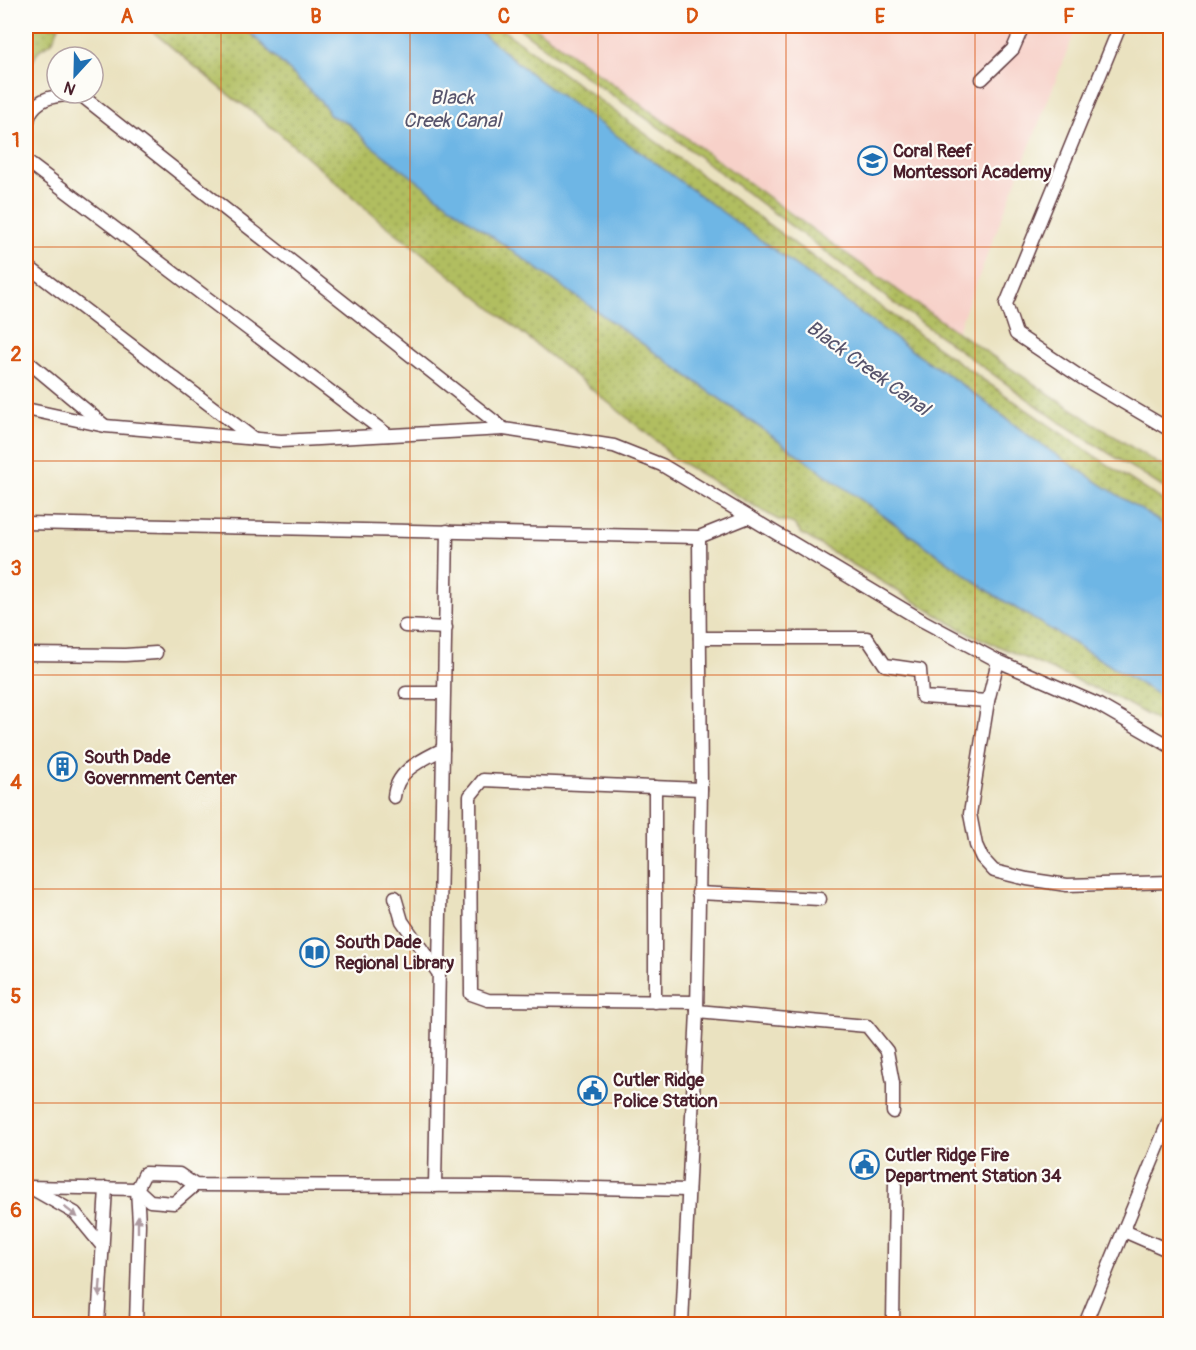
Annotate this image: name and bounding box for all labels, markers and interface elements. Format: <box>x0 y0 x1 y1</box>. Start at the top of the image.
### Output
text: A <box>121 4 134 29</box>
text: B <box>310 4 322 29</box>
text: C <box>498 4 510 29</box>
text: D <box>686 4 699 29</box>
text: E <box>875 4 886 29</box>
text: F <box>1063 4 1075 29</box>
north arrow <box>45 45 105 105</box>
text: N <box>61 77 79 99</box>
water label: Black Creek Canal <box>403 85 503 133</box>
text: 1 <box>12 128 20 153</box>
place label: Coral Reef Montessori Academy <box>893 140 1052 184</box>
school or university icon: Coral Reef Montessori Academy <box>856 145 888 177</box>
water label: Black Creek Canal <box>802 315 936 422</box>
text: 2 <box>10 342 22 367</box>
text: 3 <box>10 556 22 581</box>
place label: South Dade Government Center <box>84 746 238 790</box>
building icon: South Dade Government Center <box>47 751 79 783</box>
text: 4 <box>10 770 22 795</box>
place label: South Dade Regional Library <box>335 931 454 975</box>
library icon: South Dade Regional Library <box>298 936 330 968</box>
text: 5 <box>11 984 22 1009</box>
place label: Cutler Ridge Police Station <box>613 1069 718 1113</box>
public building icon: Cutler Ridge Police Station <box>576 1074 608 1106</box>
place label: Cutler Ridge Fire Department Station 34 <box>885 1144 1062 1188</box>
public building icon: Cutler Ridge Fire Department Station 34 <box>848 1149 880 1181</box>
text: 6 <box>10 1198 22 1223</box>
one-way arrow <box>63 1205 79 1218</box>
one-way arrow <box>133 1215 143 1234</box>
one-way arrow <box>95 1279 105 1298</box>

